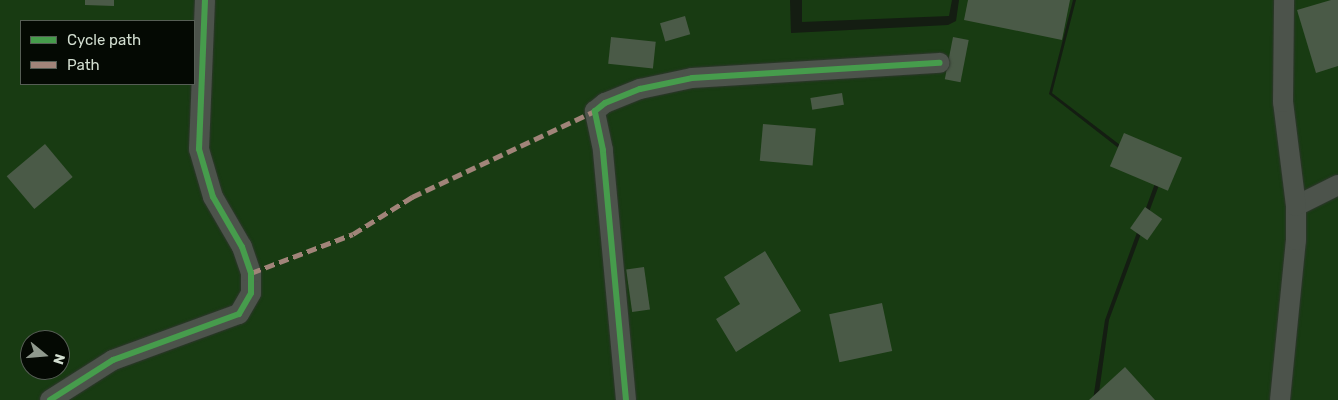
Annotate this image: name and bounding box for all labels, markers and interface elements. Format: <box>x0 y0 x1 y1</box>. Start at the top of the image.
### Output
legend <box>20 20 195 85</box>
text: Cycle path <box>67 31 141 49</box>
text: Path <box>67 56 100 74</box>
north arrow <box>20 330 70 380</box>
text: N <box>49 352 68 367</box>

